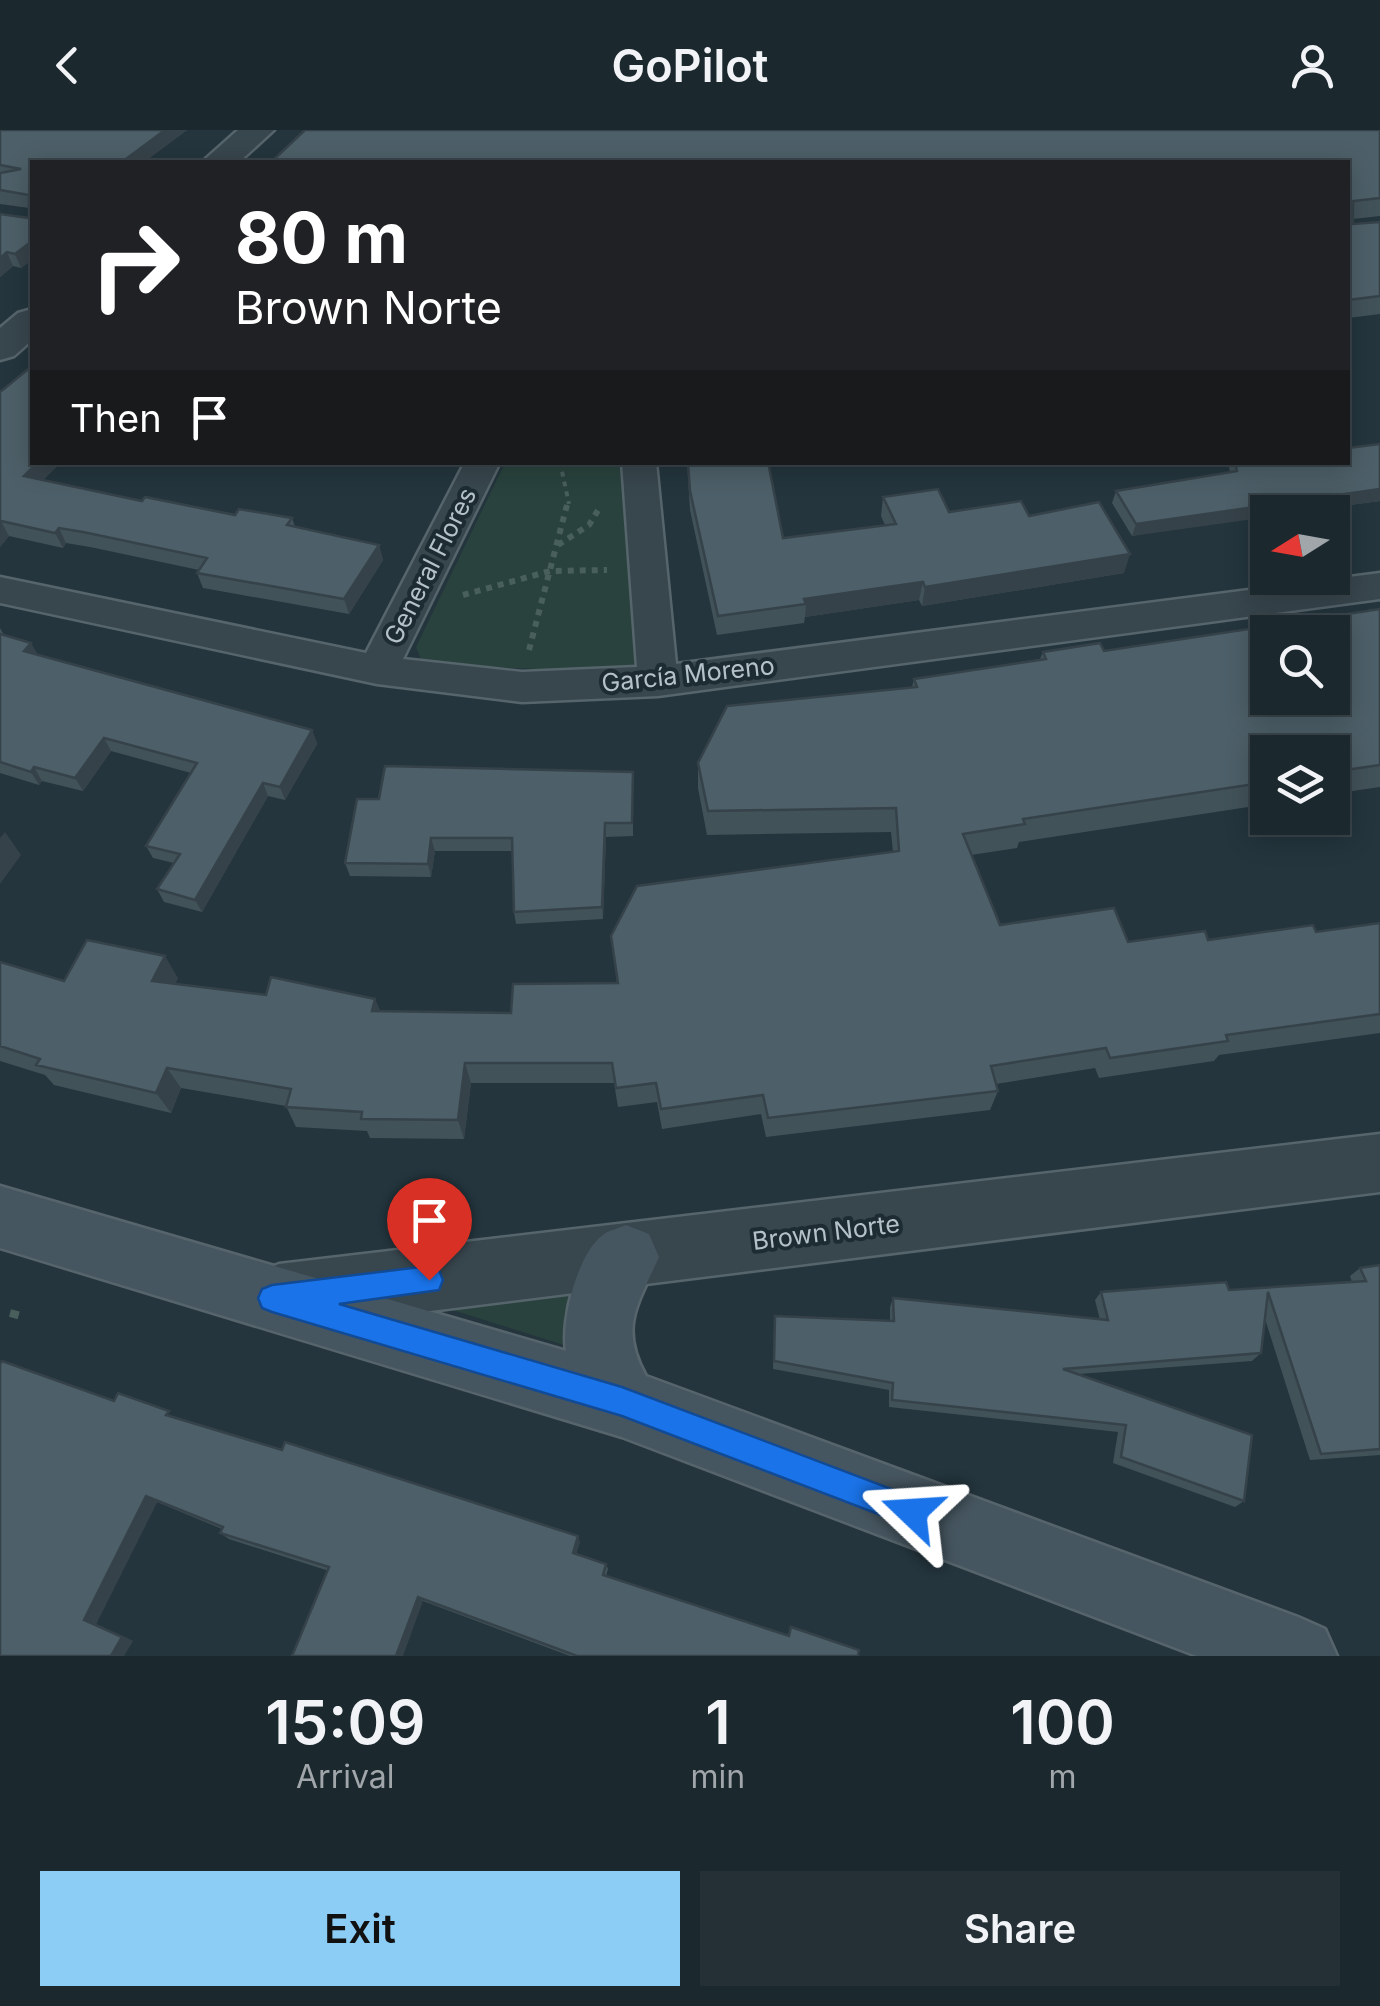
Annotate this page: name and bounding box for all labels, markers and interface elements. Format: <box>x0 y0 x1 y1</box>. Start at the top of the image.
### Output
icon: back <box>40 38 95 93</box>
text: GoPilot <box>612 38 768 93</box>
icon: person <box>1285 38 1340 93</box>
text: 80 m <box>235 195 408 280</box>
icon: right <box>70 200 200 330</box>
text: Brown Norte <box>235 280 502 335</box>
icon: arrive <box>182 390 237 445</box>
text: Then <box>70 395 162 441</box>
street label: General Flores <box>378 483 482 649</box>
north arrow <box>1250 495 1350 595</box>
map controls <box>1250 495 1350 835</box>
button: search <box>1250 615 1350 715</box>
street label: García Moreno <box>600 650 776 698</box>
button: layers <box>1250 735 1350 835</box>
pin <box>387 1178 472 1281</box>
icon: arrive <box>402 1193 457 1248</box>
street label: Brown Norte <box>751 1208 901 1256</box>
position arrow <box>860 1460 964 1564</box>
text: 15:09 <box>265 1686 425 1758</box>
text: 1 <box>705 1686 731 1758</box>
text: 100 <box>1010 1686 1115 1758</box>
text: Arrival <box>296 1757 394 1796</box>
text: min <box>690 1757 745 1796</box>
text: m <box>1049 1757 1077 1796</box>
button: Exit <box>40 1871 680 1986</box>
button: Share <box>700 1871 1340 1986</box>

